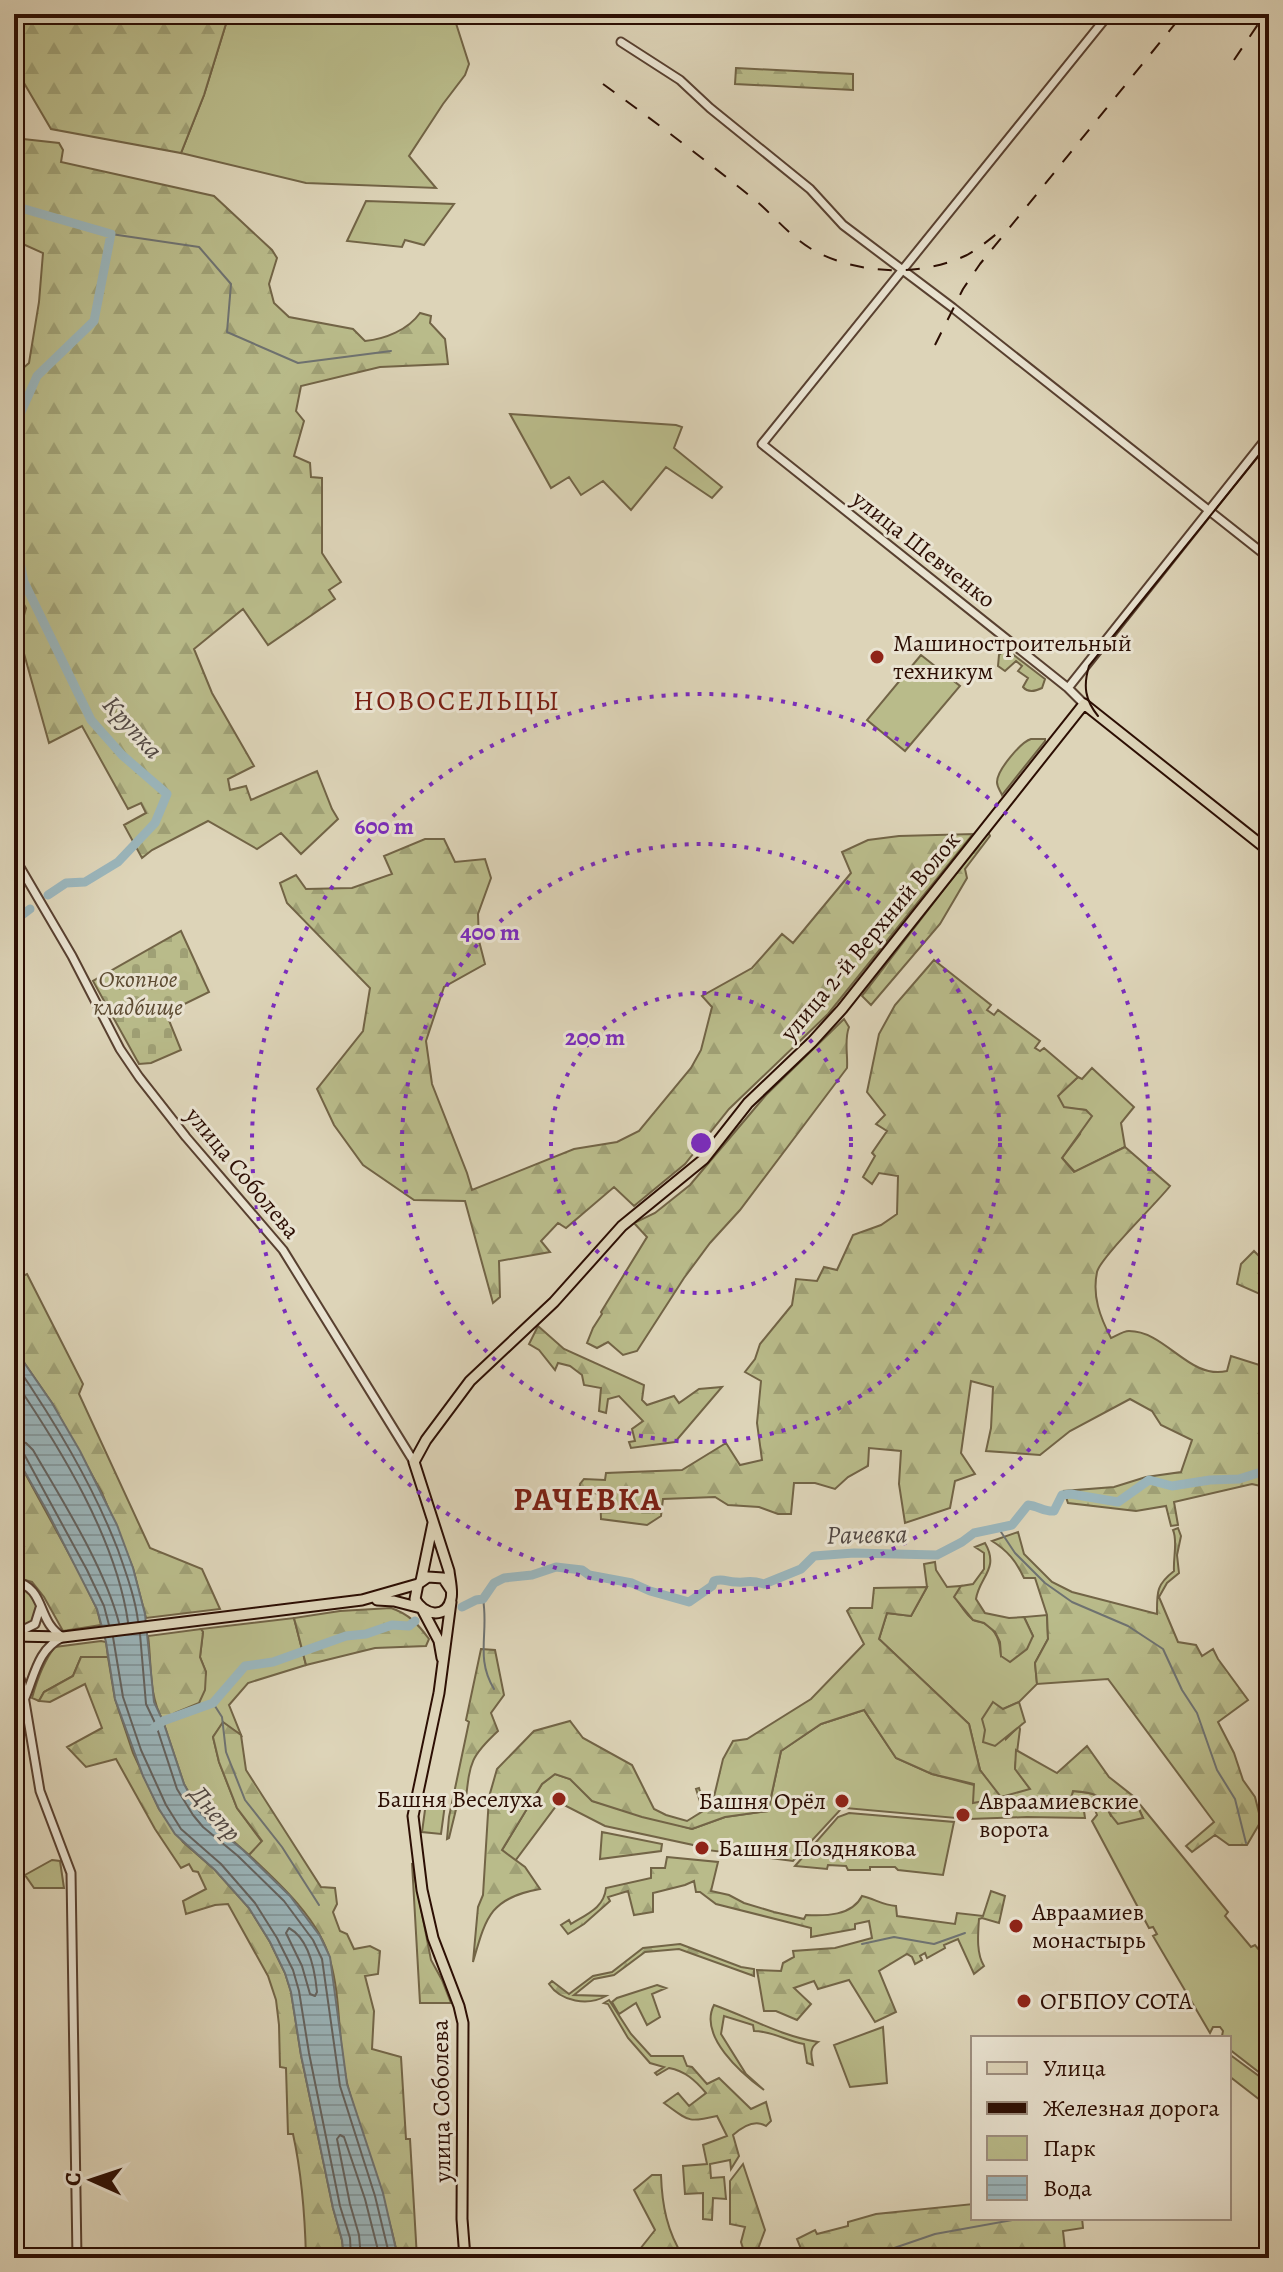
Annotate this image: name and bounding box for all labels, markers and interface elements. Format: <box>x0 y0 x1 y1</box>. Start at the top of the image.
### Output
street label: улица Шевченко <box>845 482 1002 615</box>
place label: Машиностроительный техникум <box>893 627 1132 687</box>
marker: Машиностроительный техникум <box>868 648 886 666</box>
district label: НОВОСЕЛЬЦЫ <box>353 682 561 720</box>
water label: Крупка <box>95 688 171 767</box>
text: 600 m <box>354 810 414 842</box>
street label: улица 2-й Верхний Волок <box>772 825 967 1048</box>
text: 400 m <box>460 916 520 948</box>
park label: Окопное кладбище <box>93 963 183 1023</box>
text: 200 m <box>565 1021 625 1053</box>
street label: улица Соболева <box>178 1100 308 1246</box>
centre of rings <box>687 1129 715 1157</box>
district label: РАЧЕВКА <box>513 1477 663 1521</box>
water label: Рачевка <box>826 1516 908 1553</box>
water label: Днепр <box>181 1776 249 1849</box>
place label: Башня Веселуха <box>377 1783 543 1815</box>
place label: Башня Орёл <box>699 1785 826 1817</box>
place label: Авраамиевские ворота <box>978 1785 1139 1845</box>
marker: Башня Веселуха <box>550 1790 568 1808</box>
marker: Башня Орёл <box>833 1792 851 1810</box>
marker: Авраамиевские ворота <box>954 1806 972 1824</box>
place label: Башня Позднякова <box>718 1832 916 1864</box>
marker: Башня Позднякова <box>693 1839 711 1857</box>
place label: Авраамиев монастырь <box>1031 1896 1146 1956</box>
marker: Авраамиев монастырь <box>1007 1917 1025 1935</box>
place label: ОГБПОУ СОТА <box>1040 1985 1194 2017</box>
marker: ОГБПОУ СОТА <box>1015 1992 1033 2010</box>
street label: улица Соболева <box>424 2019 458 2184</box>
legend <box>971 2036 1231 2220</box>
text: Улица <box>1043 2052 1106 2084</box>
text: Железная дорога <box>1043 2092 1219 2124</box>
text: Парк <box>1043 2132 1096 2164</box>
north arrow <box>52 2140 132 2220</box>
text: С <box>58 2171 88 2187</box>
text: Вода <box>1043 2172 1092 2204</box>

